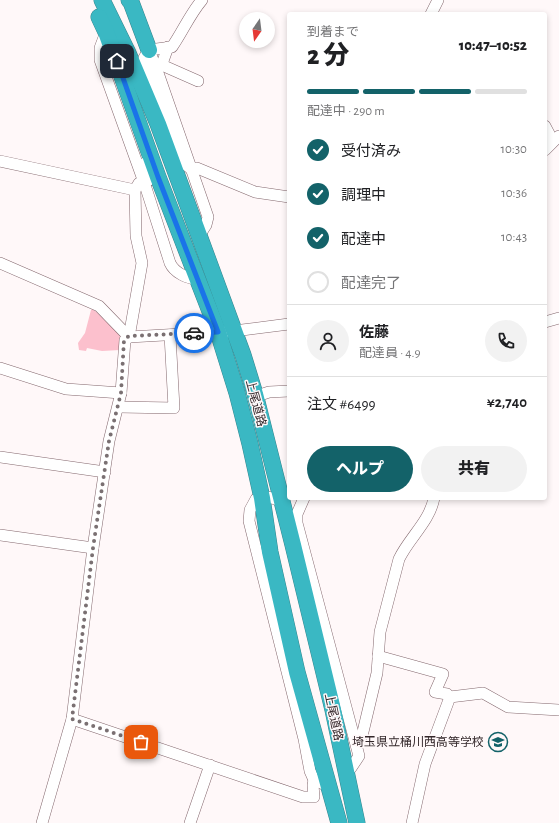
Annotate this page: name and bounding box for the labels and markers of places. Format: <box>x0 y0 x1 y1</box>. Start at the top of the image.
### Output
pin <box>100 44 134 78</box>
pin <box>124 725 158 759</box>
school or university icon: 埼玉県立桶川西高等学校 <box>487 731 509 753</box>
place label: 埼玉県立桶川西高等学校 <box>352 735 484 748</box>

